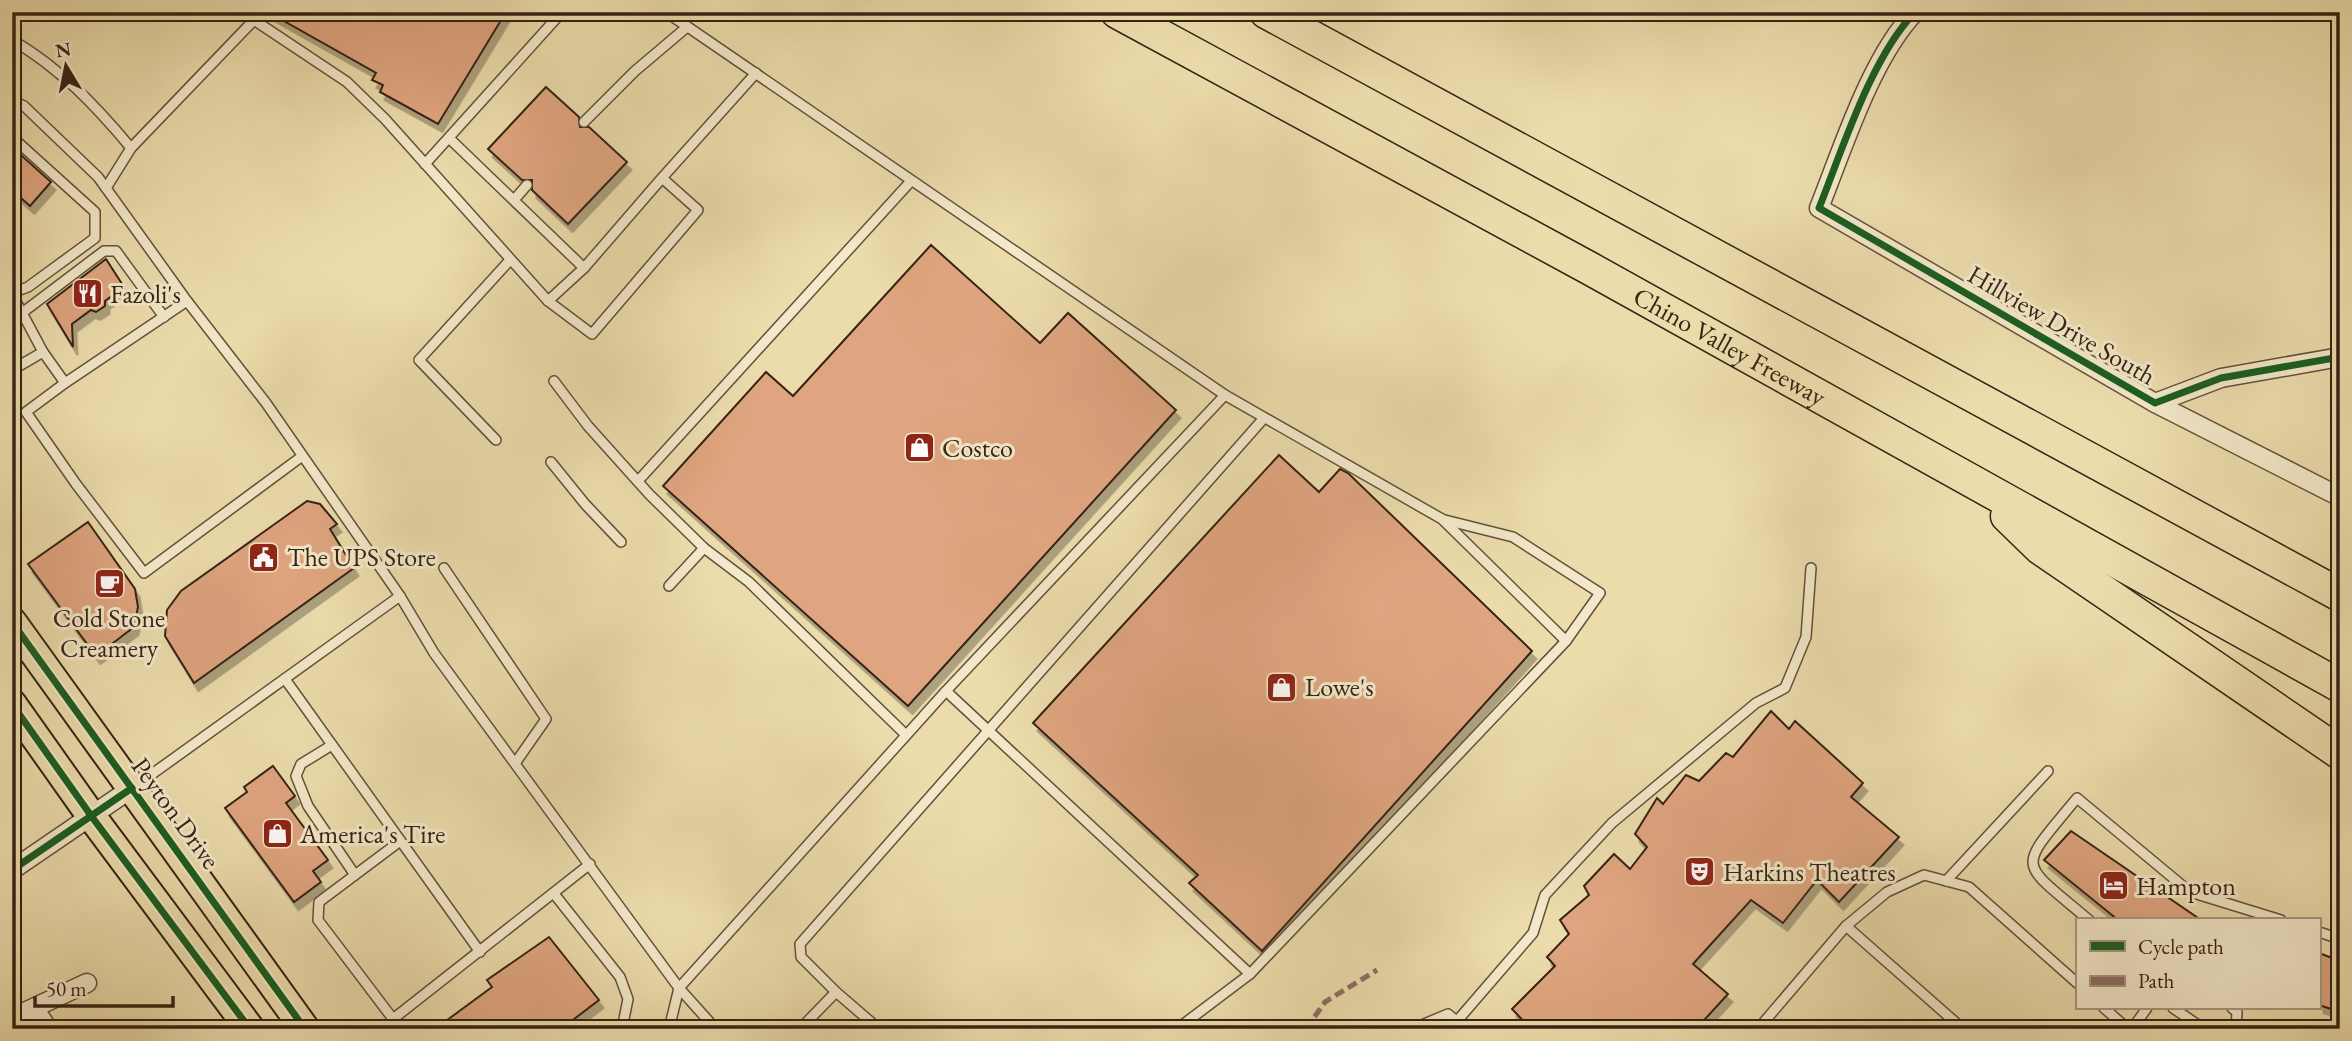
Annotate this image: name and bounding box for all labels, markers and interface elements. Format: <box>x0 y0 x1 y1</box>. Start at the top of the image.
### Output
north arrow <box>32 32 102 102</box>
text: N <box>53 36 73 63</box>
street label: Hillview Drive South <box>1962 257 2162 393</box>
restaurant icon: Fazoli's <box>70 277 104 311</box>
place label: Fazoli's <box>110 277 181 311</box>
street label: Chino Valley Freeway <box>1627 279 1833 414</box>
shop icon: Costco <box>902 431 936 465</box>
place label: Costco <box>942 431 1013 465</box>
public building icon: The UPS Store <box>247 540 281 574</box>
place label: The UPS Store <box>287 540 436 574</box>
cafe icon: Cold Stone Creamery <box>92 566 126 600</box>
place label: Cold Stone Creamery <box>53 601 165 665</box>
shop icon: Lowe's <box>1265 670 1299 704</box>
place label: Lowe's <box>1305 670 1374 704</box>
street label: Peyton Drive <box>124 750 228 876</box>
shop icon: America's Tire <box>260 817 294 851</box>
place label: America's Tire <box>299 817 445 851</box>
theatre icon: Harkins Theatres <box>1683 855 1717 889</box>
place label: Harkins Theatres <box>1723 855 1896 889</box>
hotel icon: Hampton <box>2096 869 2130 903</box>
place label: Hampton <box>2136 869 2236 903</box>
legend <box>2076 918 2320 1010</box>
text: Cycle path <box>2138 933 2224 960</box>
scale bar <box>35 964 173 1008</box>
text: Path <box>2138 967 2175 994</box>
text: 50 m <box>46 975 87 1002</box>

